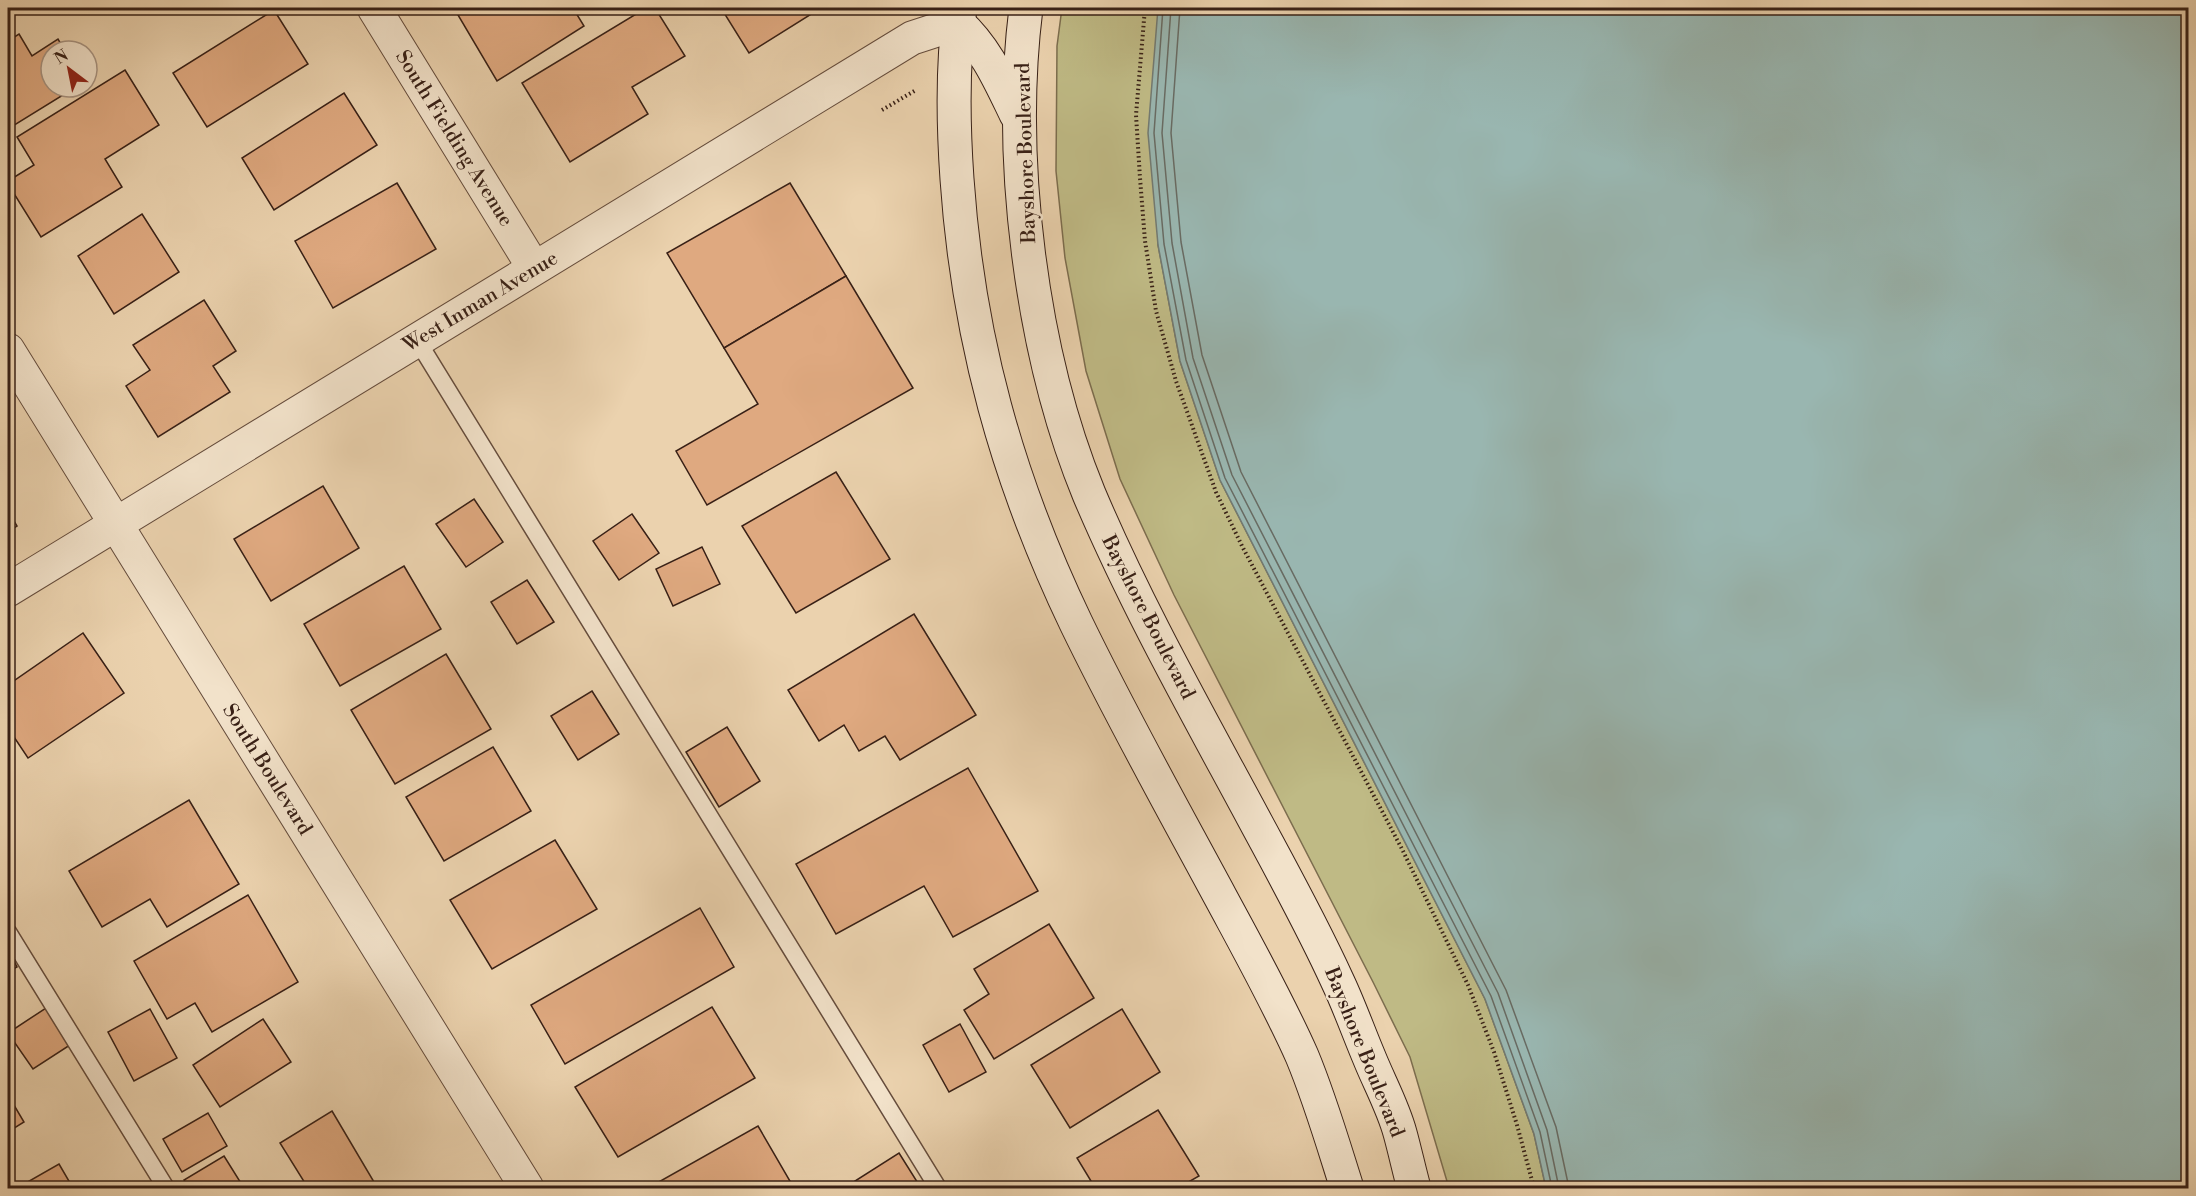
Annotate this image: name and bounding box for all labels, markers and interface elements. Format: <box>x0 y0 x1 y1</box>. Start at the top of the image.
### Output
north arrow <box>39 39 99 99</box>
text: N <box>51 45 73 69</box>
street label: South Fielding Avenue <box>389 46 518 232</box>
street label: Bayshore Boulevard <box>1011 62 1042 245</box>
street label: West Inman Avenue <box>398 246 563 359</box>
street label: Bayshore Boulevard <box>1095 531 1200 704</box>
street label: South Boulevard <box>216 700 317 841</box>
street label: Bayshore Boulevard <box>1318 963 1409 1142</box>

